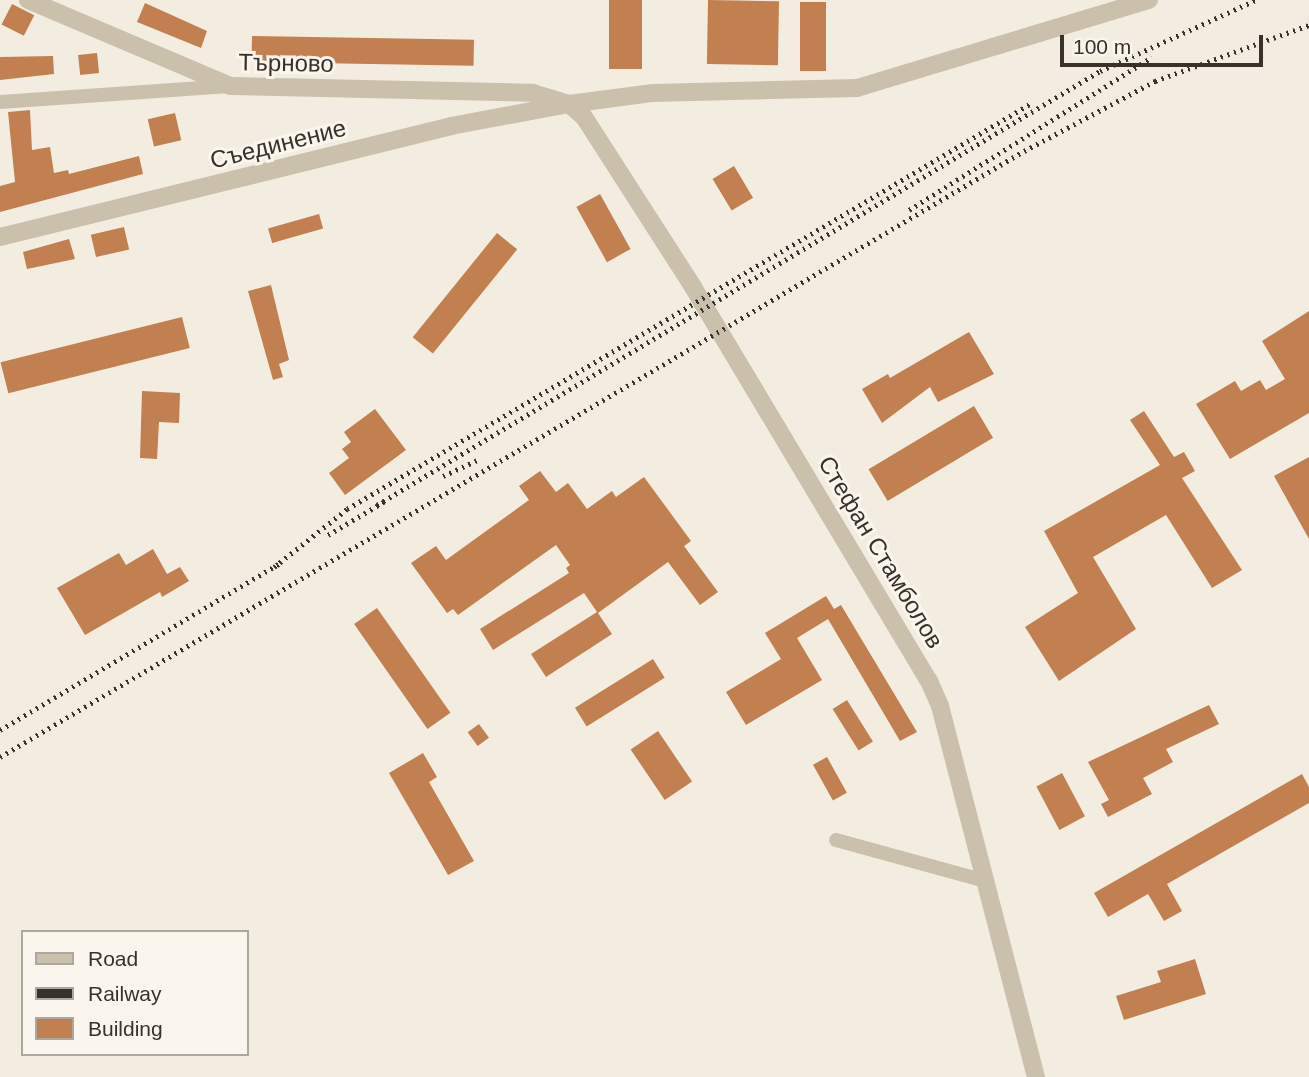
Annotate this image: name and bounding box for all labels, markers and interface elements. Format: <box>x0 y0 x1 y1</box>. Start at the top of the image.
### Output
scale bar <box>1064 21 1267 65</box>
text: 100 m <box>1073 35 1131 58</box>
street label: Търново <box>238 48 334 78</box>
street label: Съединение <box>207 113 349 175</box>
street label: Стефан Стамболов <box>812 451 950 653</box>
legend <box>21 930 248 1056</box>
text: Road <box>88 947 138 970</box>
text: Railway <box>88 982 162 1005</box>
text: Building <box>88 1017 163 1040</box>

